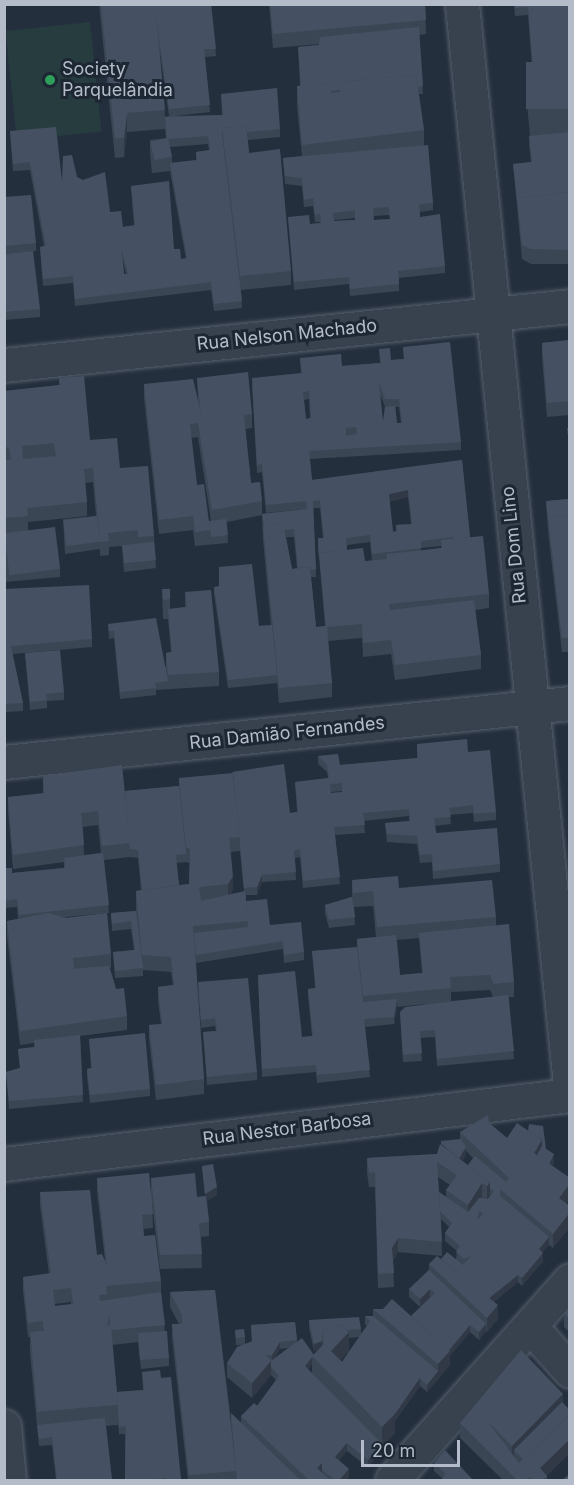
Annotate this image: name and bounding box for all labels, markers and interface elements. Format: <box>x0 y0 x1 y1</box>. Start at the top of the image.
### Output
place label: Society Parquelândia <box>62 59 173 101</box>
marker: Society Parquelândia <box>43 73 57 87</box>
street label: Rua Nelson Machado <box>196 315 378 355</box>
street label: Rua Dom Lino <box>497 485 531 605</box>
street label: Rua Damião Fernandes <box>188 712 386 754</box>
street label: Rua Nestor Barbosa <box>201 1108 373 1150</box>
scale bar <box>364 1428 463 1466</box>
text: 20 m <box>372 1440 415 1461</box>

